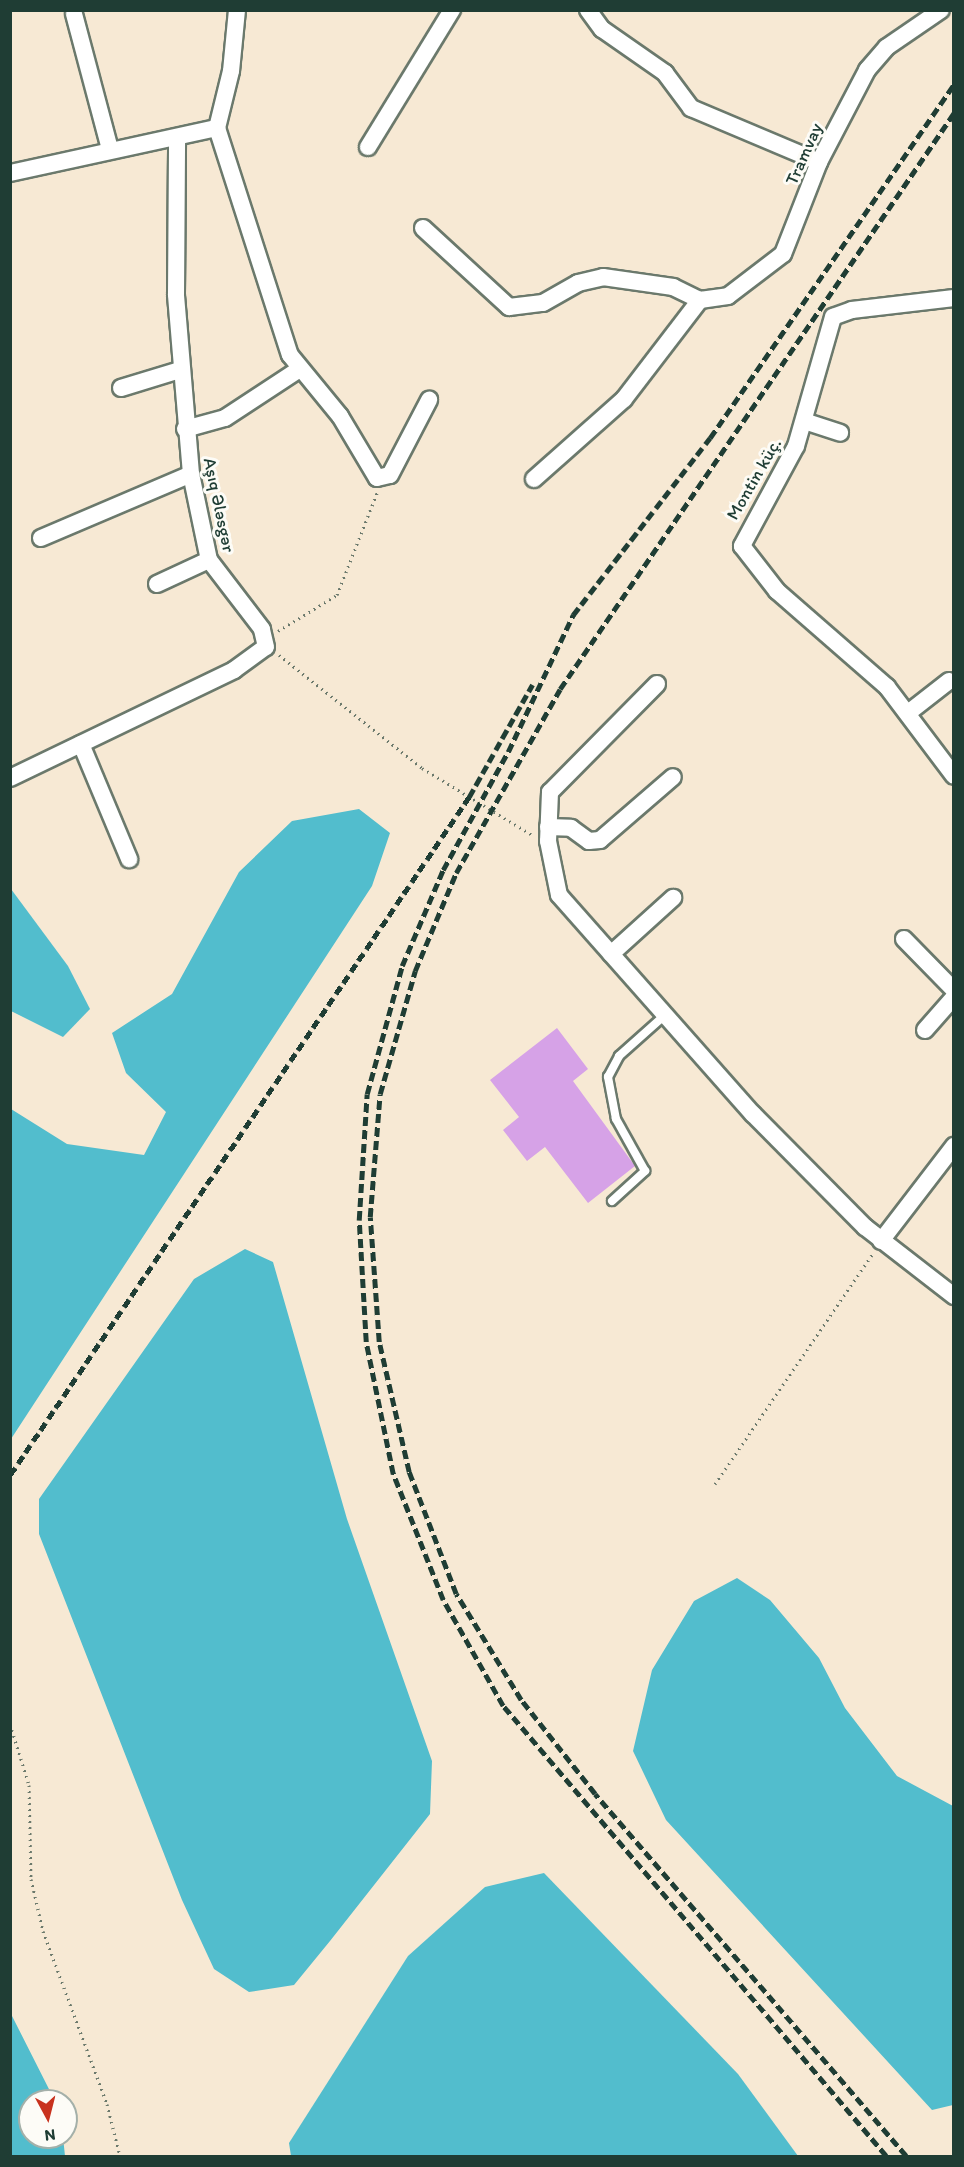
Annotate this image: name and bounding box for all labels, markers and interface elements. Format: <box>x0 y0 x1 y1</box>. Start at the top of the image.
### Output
street label: Tramvay <box>781 120 827 188</box>
street label: Montin küç. <box>722 434 786 524</box>
street label: Aşıq Ələsgər <box>198 456 240 554</box>
north arrow <box>18 2089 78 2149</box>
text: N <box>43 2125 57 2145</box>

